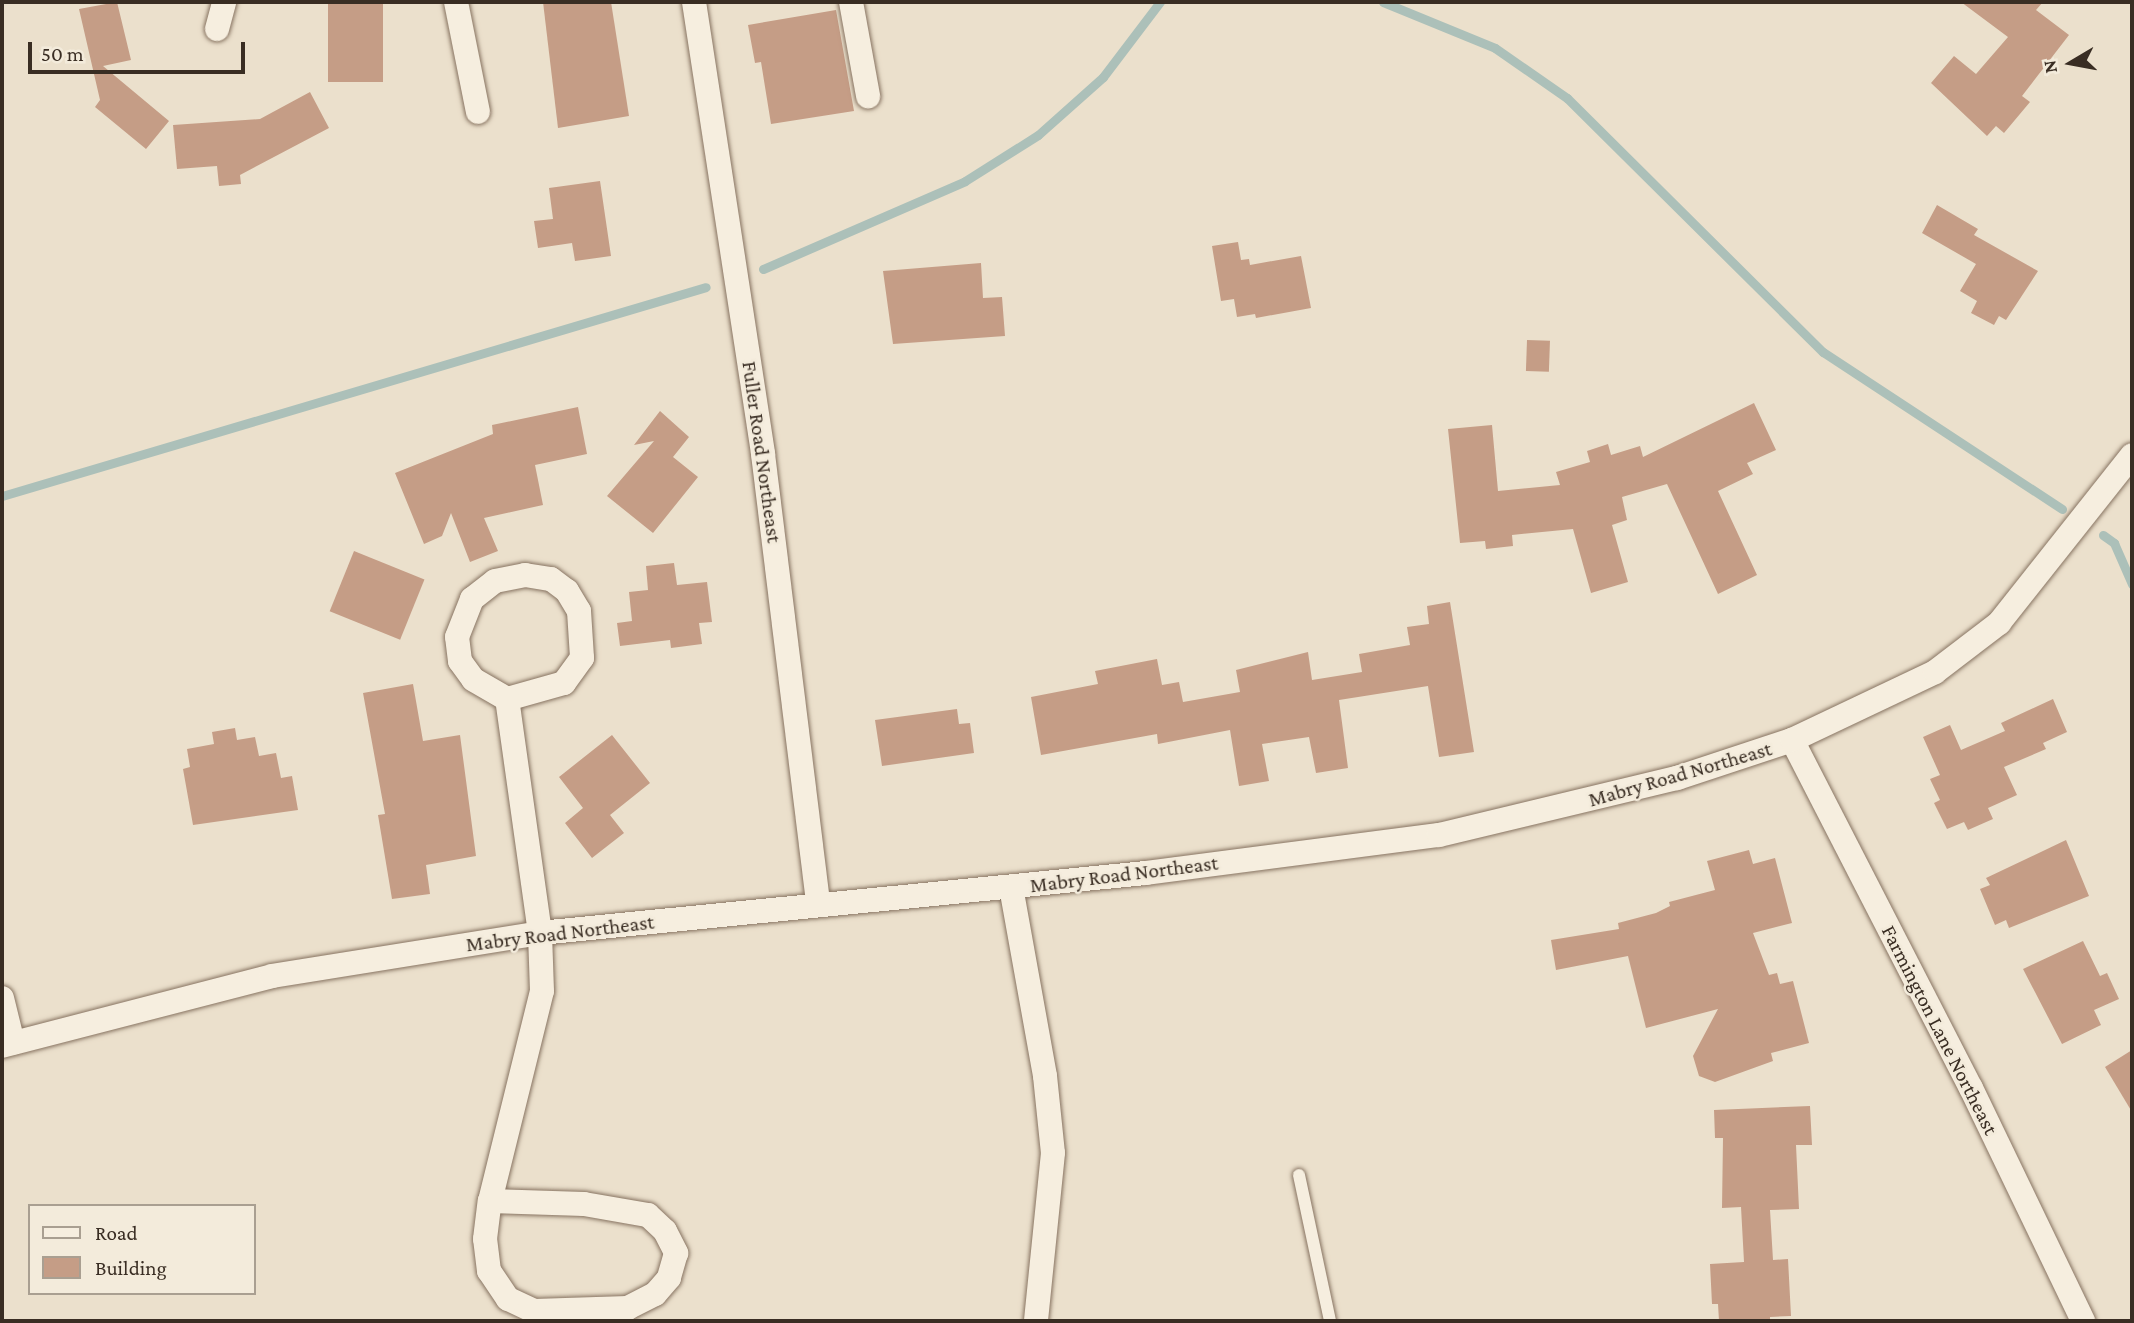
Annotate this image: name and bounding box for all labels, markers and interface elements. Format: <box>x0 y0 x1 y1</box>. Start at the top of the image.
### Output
scale bar <box>32 28 248 72</box>
north arrow <box>2036 28 2106 98</box>
text: 50 m <box>41 42 84 66</box>
text: N <box>2038 59 2061 75</box>
street label: Fuller Road Northeast <box>737 359 787 545</box>
street label: Mabry Road Northeast <box>1585 736 1775 812</box>
street label: Mabry Road Northeast <box>1028 850 1220 898</box>
street label: Mabry Road Northeast <box>464 909 656 957</box>
street label: Farmington Lane Northeast <box>1876 921 2004 1139</box>
legend <box>28 1204 256 1295</box>
text: Road <box>95 1221 138 1245</box>
text: Building <box>95 1256 167 1280</box>

